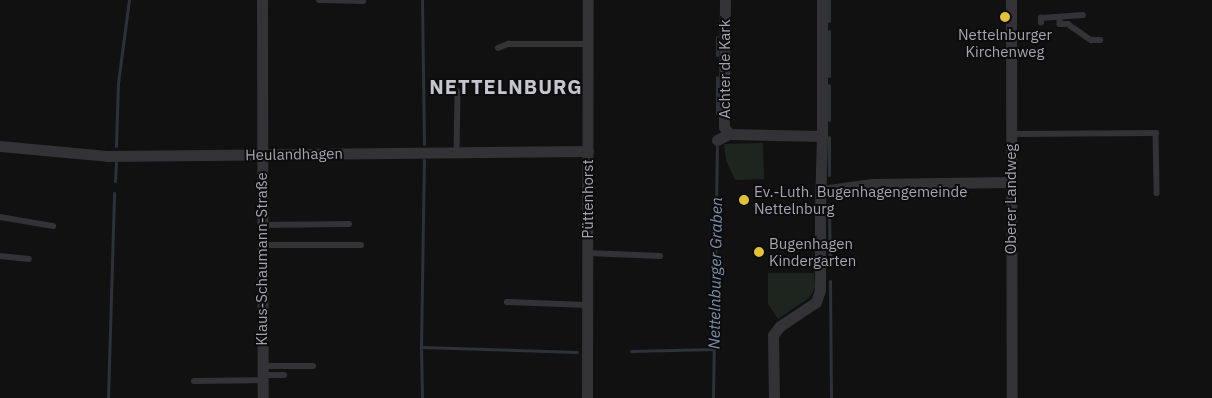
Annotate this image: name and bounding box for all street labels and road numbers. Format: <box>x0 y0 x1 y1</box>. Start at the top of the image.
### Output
street label: Achter de Kark <box>716 19 734 119</box>
street label: Heulandhagen <box>245 144 343 164</box>
street label: Oberer Landweg <box>1002 144 1020 254</box>
street label: Püttenhorst <box>579 159 597 239</box>
street label: Klaus-Schaumann-Straße <box>253 172 271 346</box>

